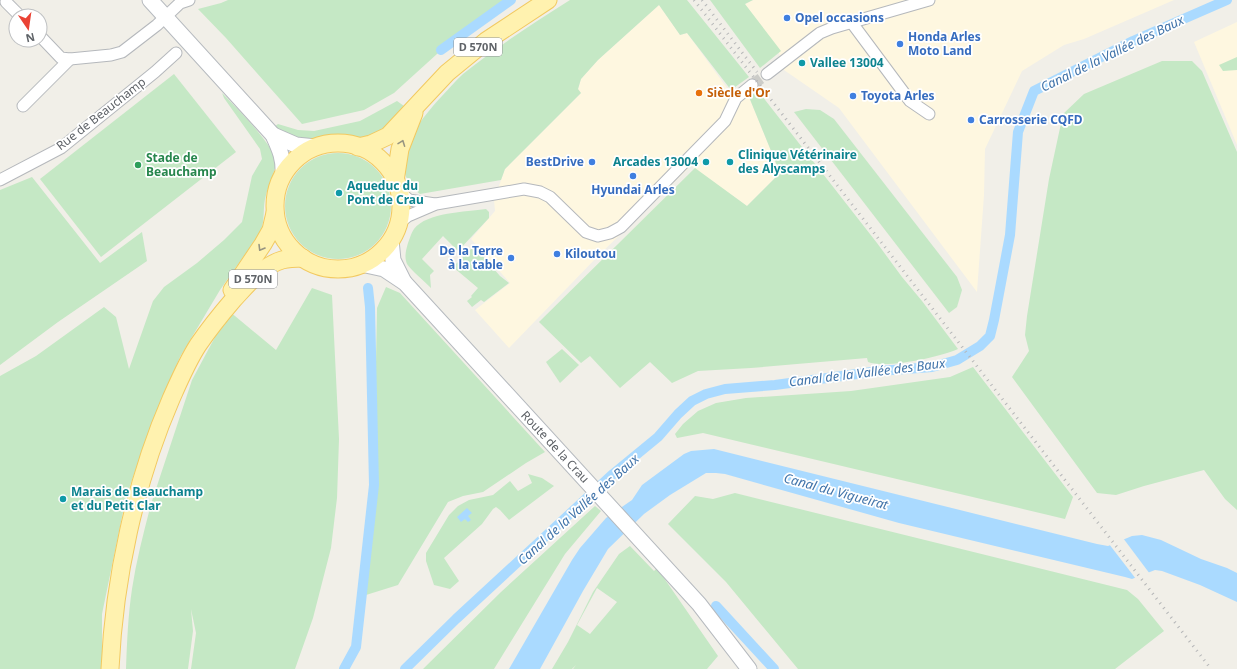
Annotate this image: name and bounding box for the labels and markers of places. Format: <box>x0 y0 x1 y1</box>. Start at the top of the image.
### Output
place label: Opel occasions <box>795 9 884 26</box>
marker: Opel occasions <box>782 13 792 23</box>
place label: Honda Arles Moto Land <box>908 28 981 59</box>
marker: Honda Arles Moto Land <box>895 39 905 49</box>
place label: Vallee 13004 <box>810 54 884 71</box>
marker: Vallee 13004 <box>797 58 807 68</box>
place label: Siècle d'Or <box>707 84 771 101</box>
place label: Toyota Arles <box>861 87 935 104</box>
marker: Siècle d'Or <box>694 88 704 98</box>
marker: Toyota Arles <box>848 91 858 101</box>
place label: Carrosserie CQFD <box>979 111 1083 128</box>
marker: Carrosserie CQFD <box>966 115 976 125</box>
place label: Clinique Vétérinaire des Alyscamps <box>738 146 857 177</box>
place label: Stade de Beauchamp <box>146 149 217 180</box>
place label: BestDrive <box>526 153 584 170</box>
place label: Arcades 13004 <box>613 153 698 170</box>
marker: BestDrive <box>587 157 597 167</box>
marker: Arcades 13004 <box>701 157 711 167</box>
marker: Clinique Vétérinaire des Alyscamps <box>725 157 735 167</box>
marker: Stade de Beauchamp <box>133 160 143 170</box>
marker: Hyundai Arles <box>628 171 638 181</box>
place label: Aqueduc du Pont de Crau <box>347 177 424 208</box>
place label: Hyundai Arles <box>591 181 675 198</box>
marker: Aqueduc du Pont de Crau <box>334 188 344 198</box>
place label: De la Terre à la table <box>439 242 503 273</box>
place label: Kiloutou <box>565 245 616 262</box>
marker: Kiloutou <box>552 249 562 259</box>
marker: De la Terre à la table <box>506 253 516 263</box>
place label: Marais de Beauchamp et du Petit Clar <box>71 483 203 514</box>
marker: Marais de Beauchamp et du Petit Clar <box>58 494 68 504</box>

